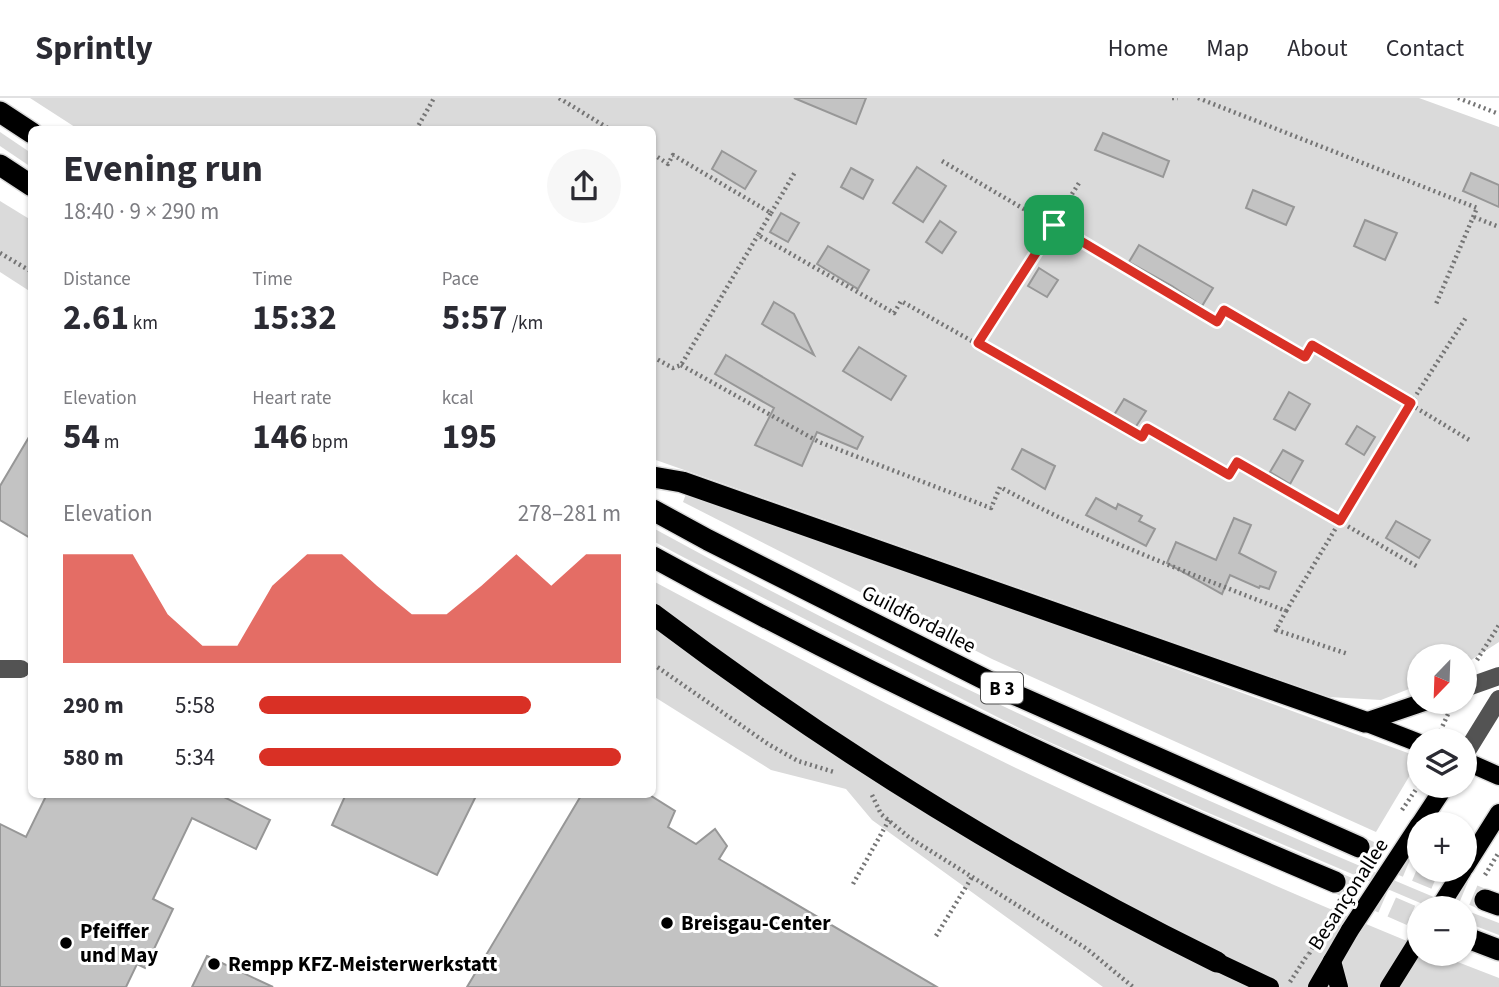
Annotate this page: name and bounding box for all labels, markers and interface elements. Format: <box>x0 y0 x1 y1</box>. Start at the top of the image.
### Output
text: Sprintly <box>35 25 153 72</box>
text: Home <box>1108 31 1168 66</box>
text: Map <box>1206 31 1249 66</box>
text: About <box>1287 31 1348 66</box>
text: Contact <box>1386 31 1464 66</box>
text: Evening run <box>63 142 263 196</box>
button: share <box>547 149 621 223</box>
text: 18:40 · 9 × 290 m <box>63 195 219 228</box>
pin <box>1024 195 1084 255</box>
icon: arrive <box>1035 206 1073 244</box>
text: Distance <box>63 266 131 293</box>
text: Time <box>252 266 292 293</box>
text: Pace <box>442 266 479 293</box>
text: 2.61 <box>63 293 129 343</box>
text: 15:32 <box>252 293 337 343</box>
text: 5:57 <box>442 293 508 343</box>
text: km <box>129 310 158 337</box>
text: /km <box>508 310 543 337</box>
text: Elevation <box>63 385 137 412</box>
text: Heart rate <box>252 385 331 412</box>
text: kcal <box>442 385 474 412</box>
text: 54 <box>63 412 100 462</box>
text: 146 <box>252 412 308 462</box>
text: 195 <box>442 412 497 462</box>
text: m <box>100 429 120 456</box>
text: bpm <box>308 429 348 456</box>
text: Elevation <box>63 497 153 530</box>
text: 278–281 m <box>518 497 621 530</box>
street label: Guildfordallee <box>857 577 981 661</box>
north arrow <box>1407 644 1477 714</box>
map controls <box>1407 644 1477 966</box>
road number: B 3 <box>981 673 1023 704</box>
text: 290 m <box>63 689 124 722</box>
text: 5:58 <box>175 689 215 722</box>
button: layers <box>1407 728 1477 798</box>
text: 580 m <box>63 741 124 774</box>
text: 5:34 <box>175 741 215 774</box>
button: + <box>1407 812 1477 882</box>
street label: Besançonallee <box>1301 832 1395 956</box>
button: − <box>1407 896 1477 966</box>
place label: Breisgau-Center <box>681 908 831 938</box>
marker: Breisgau-Center <box>659 915 675 931</box>
place label: Pfeiffer und May <box>80 916 158 970</box>
marker: Pfeiffer und May <box>58 935 74 951</box>
place label: Rempp KFZ-Meisterwerkstatt <box>228 949 497 979</box>
marker: Rempp KFZ-Meisterwerkstatt <box>206 956 222 972</box>

